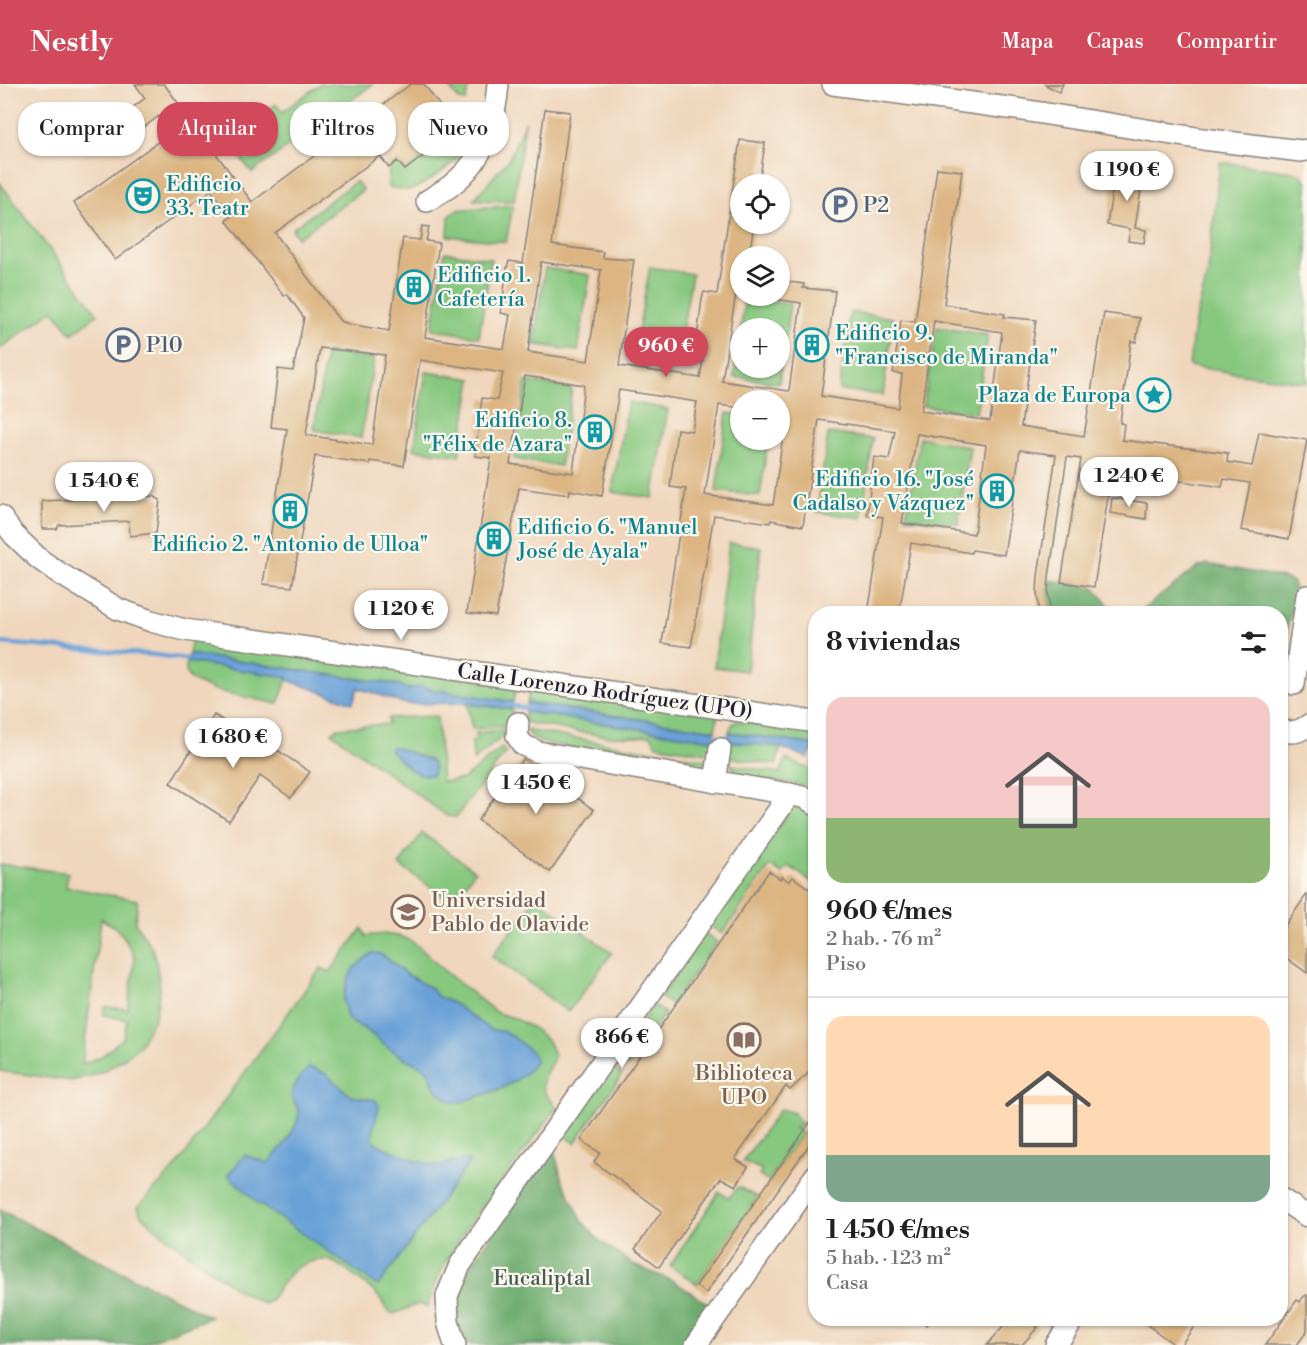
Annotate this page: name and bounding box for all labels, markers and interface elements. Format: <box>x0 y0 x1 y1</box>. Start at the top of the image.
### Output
text: Nestly <box>30 25 113 60</box>
text: Mapa <box>1002 29 1054 55</box>
text: Capas <box>1087 29 1144 55</box>
text: Compartir <box>1177 29 1277 55</box>
chip: Comprar <box>18 102 145 156</box>
chip: Alquilar <box>157 102 278 156</box>
chip: Filtros <box>290 102 396 156</box>
chip: Nuevo <box>408 102 509 156</box>
pin: 1 190 € <box>1072 151 1182 202</box>
text: 1 190 € <box>1094 158 1160 183</box>
place label: Edificio 33. Teatr <box>166 172 249 222</box>
map controls <box>730 174 790 450</box>
button: locate <box>730 174 790 234</box>
theatre icon: Edificio 33. Teatr <box>125 178 161 214</box>
parking icon: P2 <box>822 187 858 223</box>
place label: P2 <box>863 193 889 219</box>
button: layers <box>730 246 790 306</box>
place label: Edificio 1. Cafetería <box>437 263 531 313</box>
building icon: Edificio 1. Cafetería <box>396 269 432 305</box>
button: + <box>730 318 790 378</box>
place label: Edificio 9. "Francisco de Miranda" <box>835 321 1058 371</box>
parking icon: P10 <box>105 327 141 363</box>
pin: 960 € <box>624 327 708 378</box>
building icon: Edificio 9. "Francisco de Miranda" <box>794 327 830 363</box>
place label: P10 <box>146 333 183 359</box>
text: 960 € <box>638 334 694 359</box>
place icon: Plaza de Europa <box>1136 377 1172 413</box>
place label: Plaza de Europa <box>978 383 1131 409</box>
button: − <box>730 390 790 450</box>
place label: Edificio 8. "Félix de Azara" <box>423 408 572 458</box>
building icon: Edificio 8. "Félix de Azara" <box>577 414 613 450</box>
pin: 1 240 € <box>1074 457 1184 508</box>
pin: 1 540 € <box>49 462 159 513</box>
text: 1 240 € <box>1094 464 1164 489</box>
place label: Edificio 16. "José Cadalso y Vázquez" <box>792 467 974 517</box>
text: 1 540 € <box>69 469 139 494</box>
building icon: Edificio 16. "José Cadalso y Vázquez" <box>979 473 1015 509</box>
building icon: Edificio 2. "Antonio de Ulloa" <box>272 493 308 529</box>
place label: Edificio 6. "Manuel José de Ayala" <box>516 515 698 565</box>
building icon: Edificio 6. "Manuel José de Ayala" <box>476 521 512 557</box>
place label: Edificio 2. "Antonio de Ulloa" <box>152 532 428 558</box>
pin: 1 120 € <box>346 590 456 641</box>
text: 1 120 € <box>368 597 434 622</box>
text: 8 viviendas <box>826 626 960 658</box>
icon: filters <box>1237 626 1270 659</box>
street label: Calle Lorenzo Rodríguez (UPO) <box>456 658 754 726</box>
pin: 1 680 € <box>178 718 288 769</box>
text: 1 680 € <box>199 725 267 750</box>
icon: home <box>994 736 1102 844</box>
pin: 1 450 € <box>481 764 591 815</box>
text: 1 450 € <box>501 771 571 796</box>
place label: Universidad Pablo de Olavide <box>431 888 589 938</box>
school or university icon: Universidad Pablo de Olavide <box>390 894 426 930</box>
text: 960 €/mes <box>826 895 952 927</box>
text: 2 hab. · 76 m² <box>826 927 941 952</box>
text: Piso <box>826 952 866 977</box>
pin: 866 € <box>580 1018 664 1069</box>
library icon: Biblioteca UPO <box>726 1022 762 1058</box>
text: 866 € <box>595 1025 649 1050</box>
icon: home <box>994 1055 1102 1163</box>
place label: Biblioteca UPO <box>694 1061 793 1111</box>
text: 1 450 €/mes <box>826 1214 970 1246</box>
text: 5 hab. · 123 m² <box>826 1246 951 1271</box>
park label: Eucaliptal <box>493 1266 591 1292</box>
text: Casa <box>826 1271 869 1296</box>

